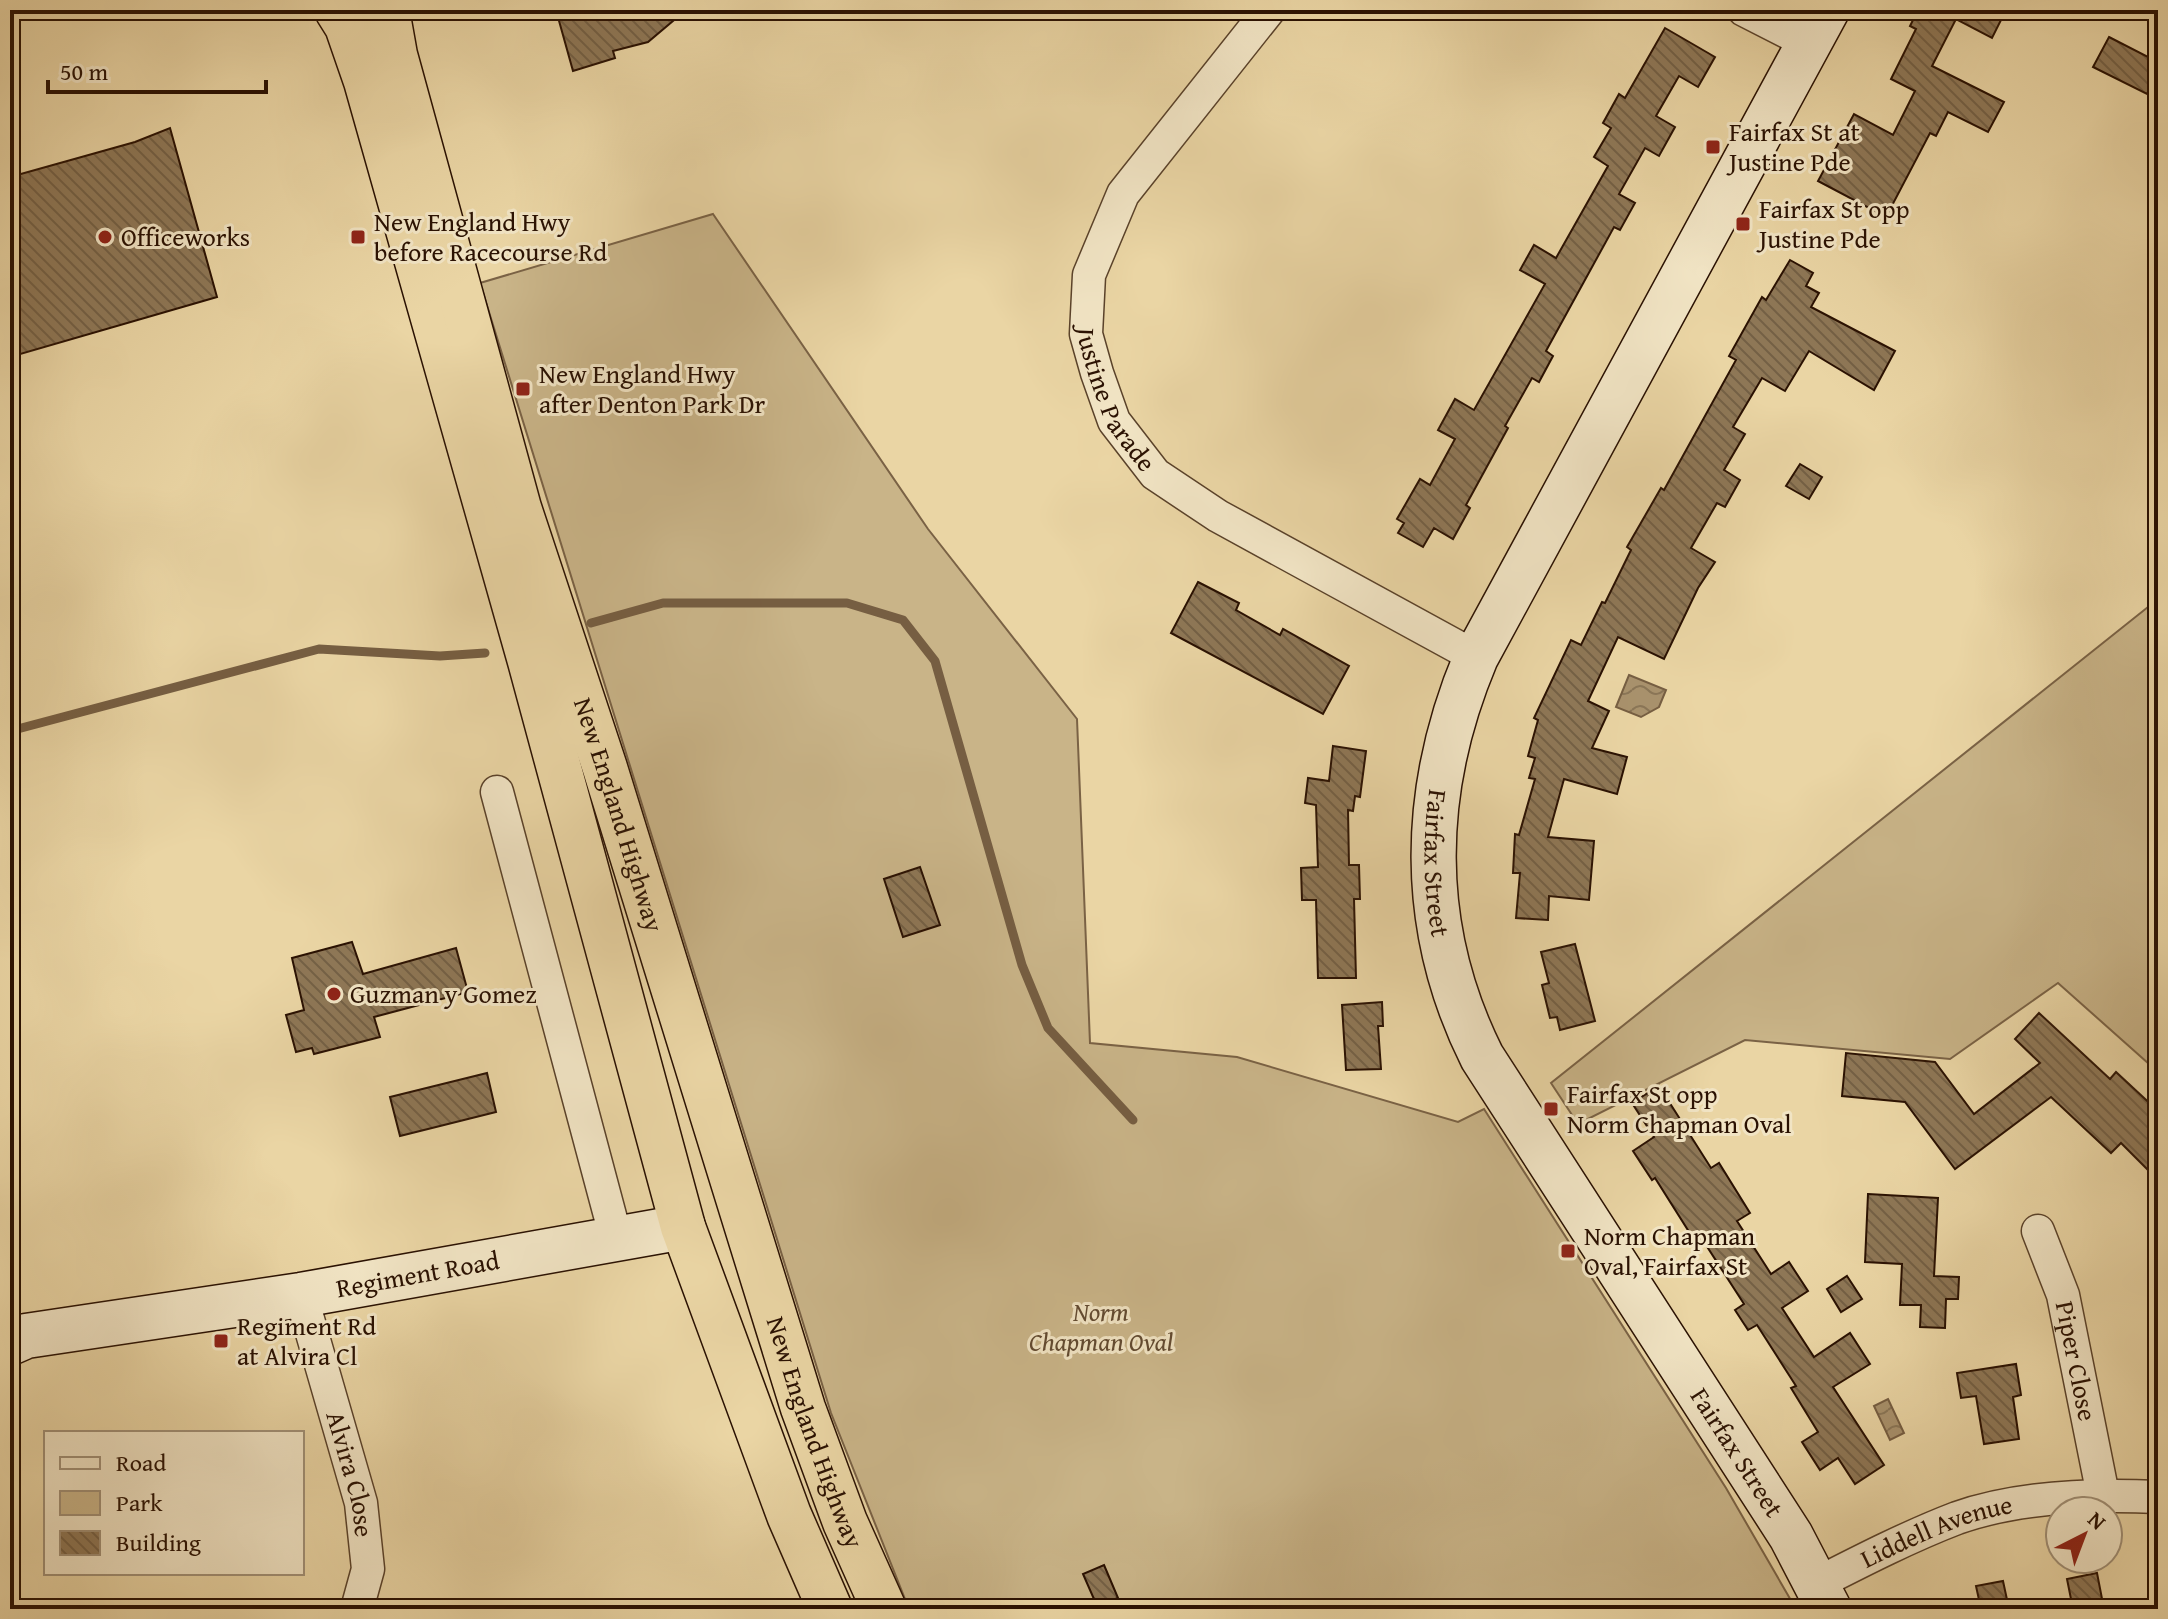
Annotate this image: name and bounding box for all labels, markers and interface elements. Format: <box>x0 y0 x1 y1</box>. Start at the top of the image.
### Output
scale bar <box>48 44 266 94</box>
text: 50 m <box>60 54 108 89</box>
place label: Fairfax St at Justine Pde <box>1726 112 1860 181</box>
marker: Fairfax St at Justine Pde <box>1704 138 1722 156</box>
place label: Fairfax St opp Justine Pde <box>1756 189 1910 258</box>
place label: New England Hwy before Racecourse Rd <box>374 202 607 271</box>
marker: Fairfax St opp Justine Pde <box>1734 215 1752 233</box>
place label: Officeworks <box>121 217 250 256</box>
marker: Officeworks <box>96 228 114 246</box>
marker: New England Hwy before Racecourse Rd <box>349 228 367 246</box>
street label: Justine Parade <box>1067 324 1166 479</box>
place label: New England Hwy after Denton Park Dr <box>539 354 766 423</box>
marker: New England Hwy after Denton Park Dr <box>514 380 532 398</box>
street label: New England Highway <box>564 692 675 937</box>
street label: Fairfax Street <box>1415 787 1461 940</box>
place label: Guzman y Gomez <box>350 974 537 1013</box>
marker: Guzman y Gomez <box>325 985 343 1003</box>
place label: Fairfax St opp Norm Chapman Oval <box>1567 1074 1792 1143</box>
marker: Fairfax St opp Norm Chapman Oval <box>1542 1100 1560 1118</box>
place label: Norm Chapman Oval, Fairfax St <box>1584 1216 1756 1285</box>
street label: Regiment Road <box>333 1240 502 1307</box>
marker: Norm Chapman Oval, Fairfax St <box>1559 1242 1577 1260</box>
park label: Norm Chapman Oval <box>1029 1292 1173 1361</box>
street label: Piper Close <box>2046 1298 2108 1424</box>
place label: Regiment Rd at Alvira Cl <box>237 1306 376 1375</box>
street label: New England Highway <box>757 1311 874 1555</box>
marker: Regiment Rd at Alvira Cl <box>212 1332 230 1350</box>
street label: Fairfax Street <box>1681 1380 1794 1525</box>
street label: Alvira Close <box>316 1406 384 1539</box>
legend <box>44 1431 304 1575</box>
text: Road <box>116 1445 166 1480</box>
street label: Liddell Avenue <box>1854 1484 2015 1578</box>
text: Park <box>116 1485 163 1520</box>
north arrow <box>2044 1495 2124 1575</box>
text: N <box>2081 1503 2114 1537</box>
text: Building <box>116 1525 201 1560</box>

